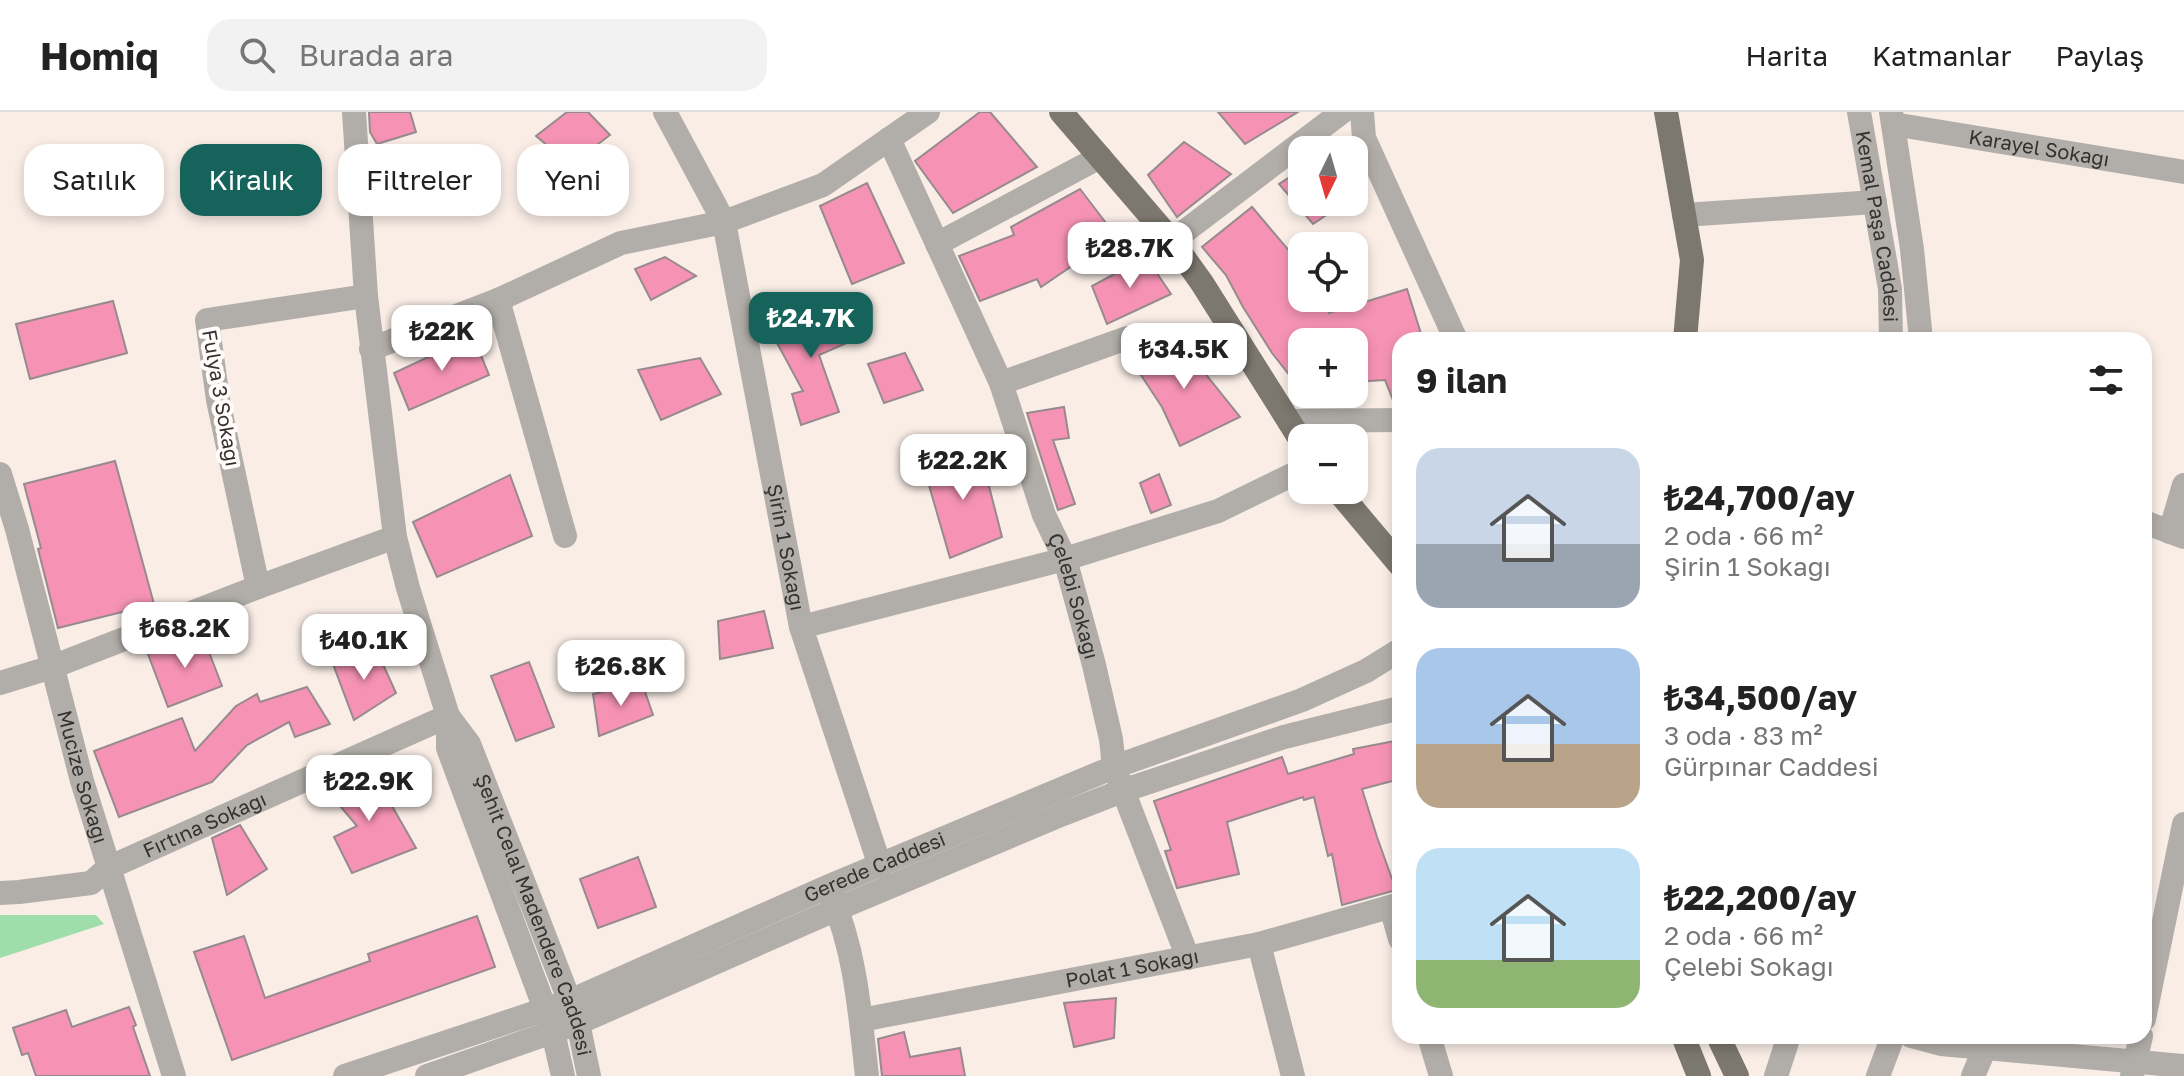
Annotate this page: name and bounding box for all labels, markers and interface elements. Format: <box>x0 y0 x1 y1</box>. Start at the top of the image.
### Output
search box <box>207 19 767 91</box>
text: Homiq <box>40 33 159 78</box>
icon: search <box>235 33 279 77</box>
text: Burada ara <box>299 37 454 73</box>
text: Harita <box>1746 39 1828 72</box>
text: Katmanlar <box>1872 39 2011 72</box>
text: Paylaş <box>2055 39 2144 72</box>
street label: Karayel Sokağı <box>1967 124 2111 171</box>
street label: Kemal Paşa Caddesi <box>1851 129 1904 322</box>
north arrow <box>1288 136 1368 216</box>
map controls <box>1288 136 1368 504</box>
chip: Satılık <box>24 144 164 216</box>
chip: Kiralık <box>180 144 322 216</box>
chip: Filtreler <box>338 144 501 216</box>
chip: Yeni <box>517 144 629 216</box>
pin: ₺28.7K <box>1065 222 1195 290</box>
text: ₺28.7K <box>1086 232 1174 263</box>
button: locate <box>1288 232 1368 312</box>
pin: ₺24.7K <box>746 292 876 360</box>
text: ₺24.7K <box>767 302 855 333</box>
pin: ₺22K <box>395 305 489 373</box>
text: ₺22K <box>409 315 475 346</box>
pin: ₺34.5K <box>1119 323 1249 391</box>
street label: Fulya 3 Sokağı <box>198 328 246 468</box>
button: + <box>1288 328 1368 408</box>
text: ₺34.5K <box>1139 333 1229 364</box>
icon: filters <box>2084 358 2128 402</box>
text: 9 ilan <box>1416 360 1507 400</box>
button: − <box>1288 424 1368 504</box>
pin: ₺22.2K <box>898 434 1028 502</box>
text: ₺22.2K <box>918 444 1008 475</box>
text: ₺24,700/ay <box>1664 477 1855 517</box>
icon: home <box>1480 480 1576 576</box>
street label: Şirin 1 Sokağı <box>763 482 811 612</box>
text: 2 oda · 66 m² <box>1664 520 1823 551</box>
street label: Çelebi Sokağı <box>1043 529 1105 662</box>
text: Şirin 1 Sokağı <box>1664 551 1831 582</box>
pin: ₺68.2K <box>120 602 250 670</box>
text: ₺68.2K <box>139 612 231 643</box>
pin: ₺40.1K <box>299 614 429 682</box>
text: ₺40.1K <box>320 624 408 655</box>
pin: ₺26.8K <box>556 640 686 708</box>
text: ₺26.8K <box>575 650 667 681</box>
text: ₺34,500/ay <box>1664 677 1857 717</box>
icon: home <box>1480 680 1576 776</box>
street label: Mucize Sokağı <box>53 708 114 846</box>
text: 3 oda · 83 m² <box>1664 720 1823 751</box>
text: Gürpınar Caddesi <box>1664 751 1879 782</box>
pin: ₺22.9K <box>304 755 434 823</box>
text: ₺22.9K <box>324 765 414 796</box>
street label: Şehit Celal Madendere Caddesi <box>471 770 597 1058</box>
street label: Fırtına Sokağı <box>139 786 269 862</box>
street label: Gerede Caddesi <box>800 826 949 907</box>
text: ₺22,200/ay <box>1664 877 1857 917</box>
icon: home <box>1480 880 1576 976</box>
text: 2 oda · 66 m² <box>1664 920 1823 951</box>
street label: Polat 1 Sokağı <box>1063 943 1200 992</box>
text: Çelebi Sokağı <box>1664 951 1834 982</box>

